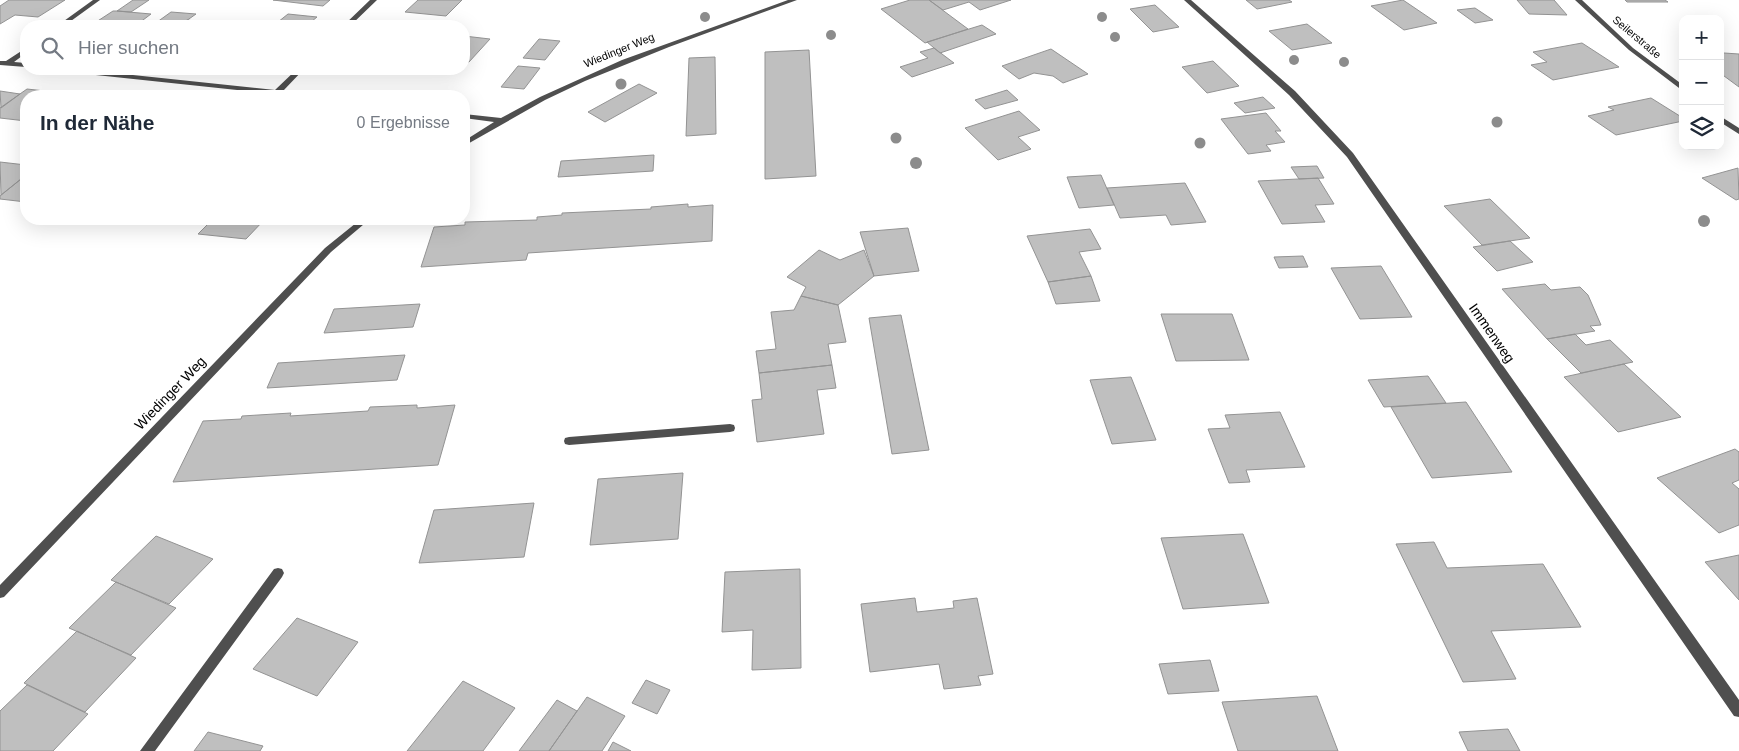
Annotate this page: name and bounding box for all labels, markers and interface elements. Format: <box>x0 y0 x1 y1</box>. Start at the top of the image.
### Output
street label: Seilerstraße <box>1610 13 1664 61</box>
map controls <box>1679 15 1724 150</box>
button: + <box>1679 15 1724 60</box>
search box <box>20 20 470 75</box>
street label: Wiedinger Weg <box>582 30 656 70</box>
icon: search <box>38 34 66 62</box>
text: Hier suchen <box>78 37 179 58</box>
button: − <box>1679 60 1724 105</box>
button: layers <box>1679 105 1724 150</box>
text: In der Nähe <box>40 111 154 134</box>
text: 0 Ergebnisse <box>357 114 450 131</box>
street label: Immenweg <box>1466 300 1518 366</box>
street label: Wiedinger Weg <box>131 353 209 433</box>

